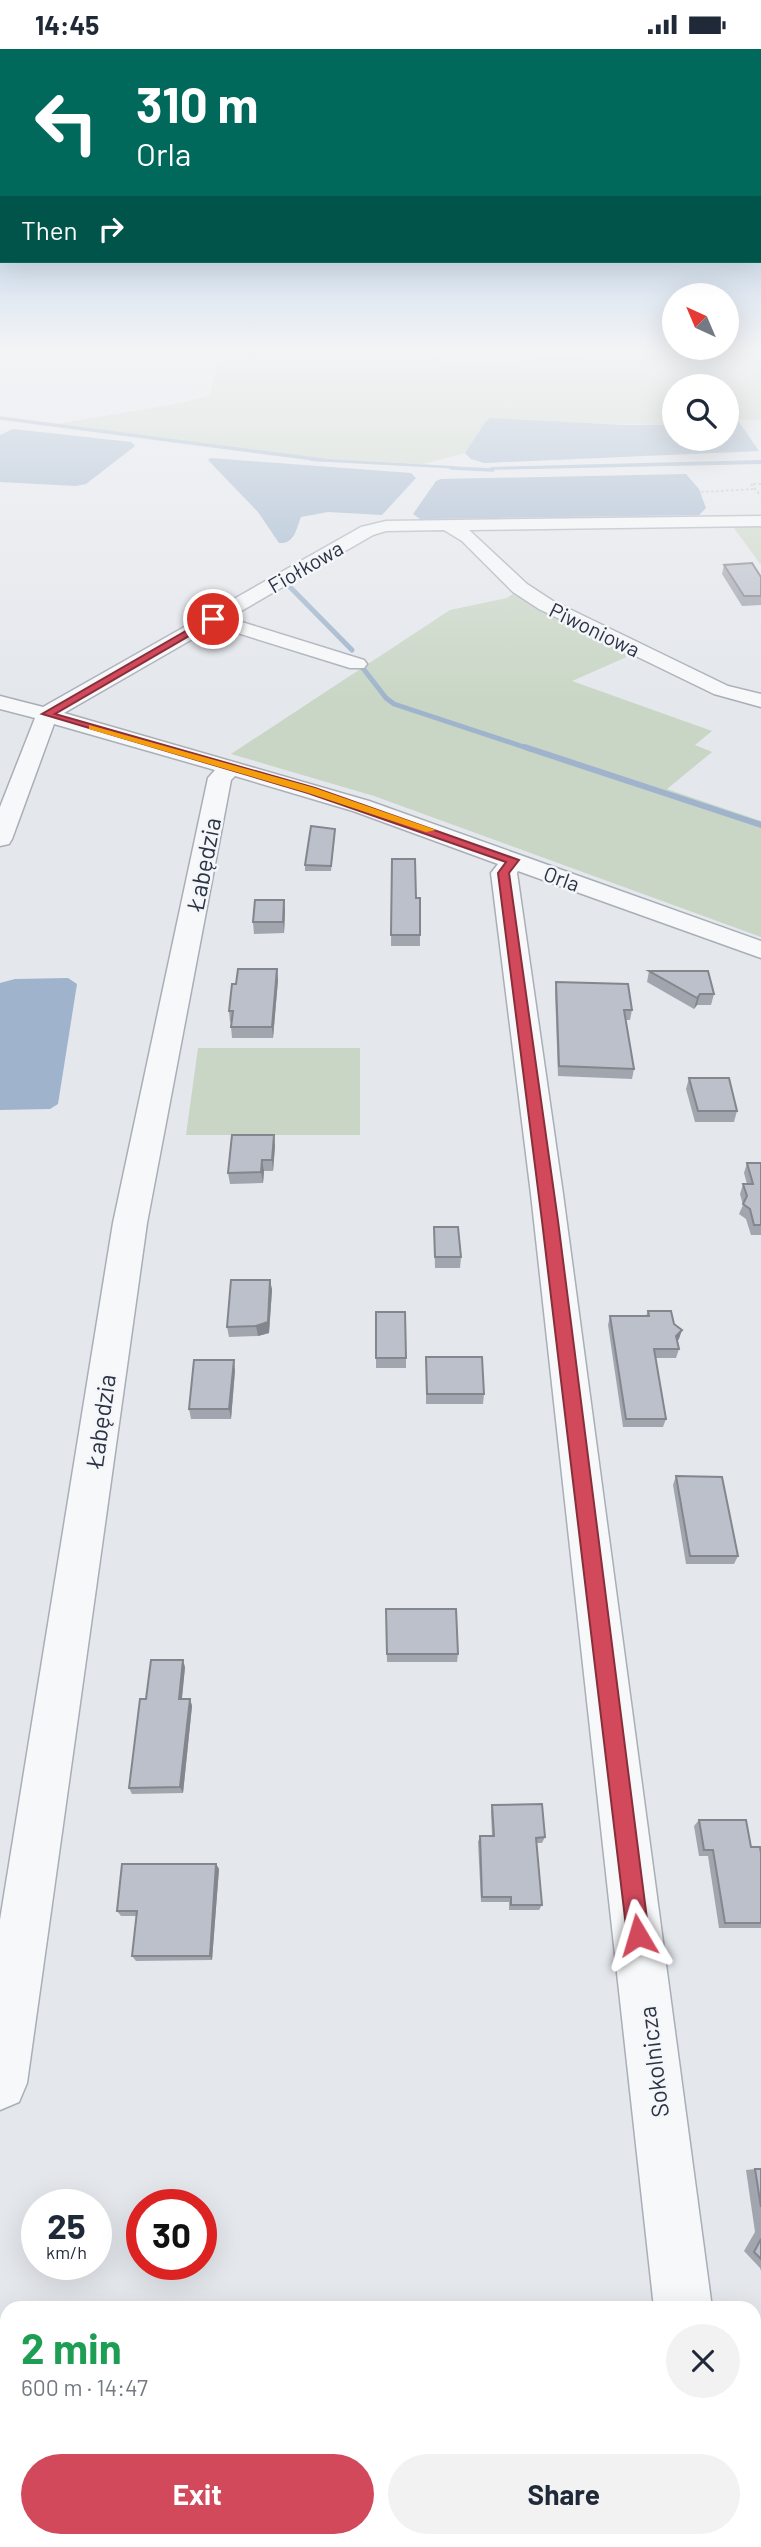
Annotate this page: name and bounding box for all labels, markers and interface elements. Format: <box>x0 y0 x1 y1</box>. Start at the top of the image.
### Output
text: 14:45 <box>35 9 99 40</box>
text: 310 m <box>136 74 258 133</box>
icon: left <box>21 77 112 168</box>
text: Orla <box>136 134 191 172</box>
icon: right <box>92 210 130 248</box>
text: Then <box>21 214 78 245</box>
north arrow <box>662 283 738 361</box>
map controls <box>662 283 739 451</box>
button: search <box>662 374 739 451</box>
street label: Fiołkowa <box>263 534 347 598</box>
pin <box>183 589 243 649</box>
street label: Piwoniowa <box>546 596 644 662</box>
icon: arrive <box>194 600 232 638</box>
street label: Łabędzia <box>180 815 226 914</box>
street label: Orla <box>541 860 583 896</box>
street label: Łabędzia <box>79 1372 121 1471</box>
position arrow <box>601 1898 675 1972</box>
street label: Sokolnicza <box>632 2005 674 2119</box>
speed limit sign: 30 <box>126 2189 217 2280</box>
text: 25 <box>47 2204 86 2246</box>
text: km/h <box>46 2241 87 2263</box>
text: 2 min <box>21 2322 122 2372</box>
button: close <box>666 2324 740 2398</box>
text: 600 m · 14:47 <box>21 2373 148 2401</box>
button: Exit <box>21 2454 374 2534</box>
button: Share <box>388 2454 740 2534</box>

